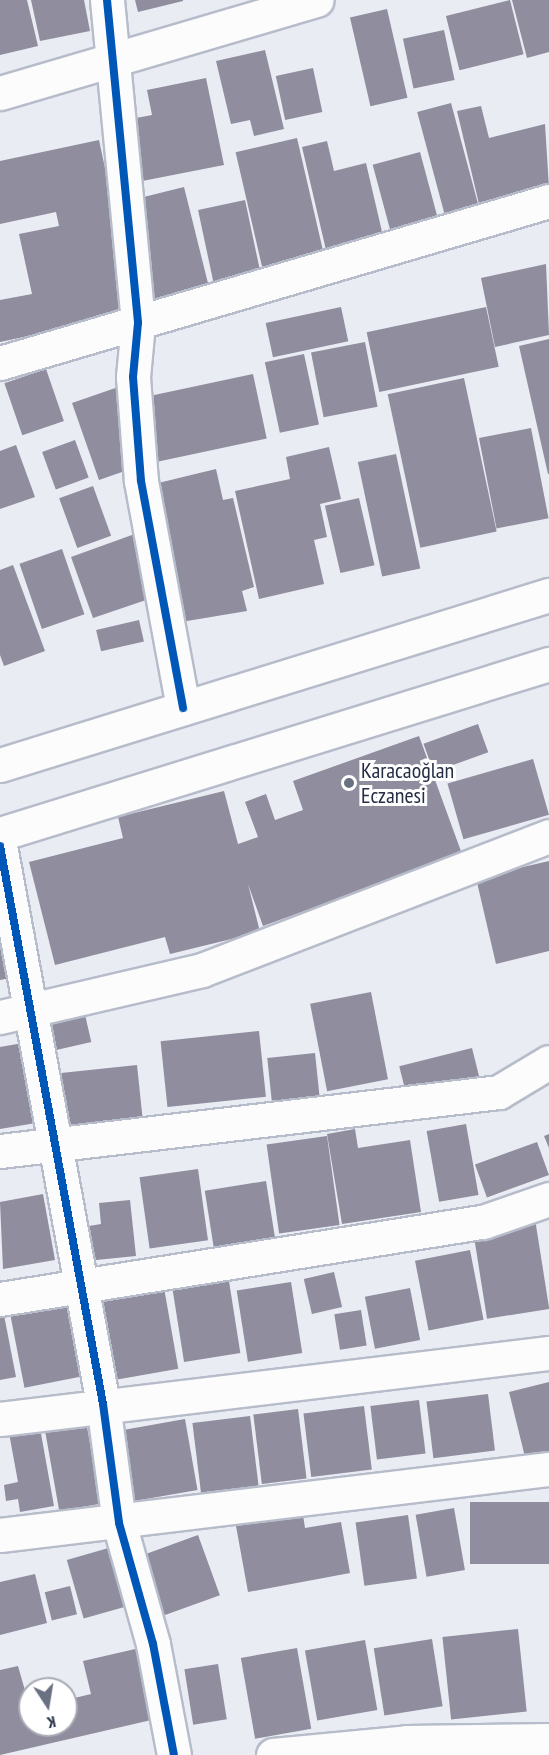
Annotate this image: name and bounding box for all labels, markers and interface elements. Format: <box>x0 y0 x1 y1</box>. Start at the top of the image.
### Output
place label: Karacaoğlan Eczanesi <box>361 757 454 808</box>
marker: Karacaoğlan Eczanesi <box>342 776 356 790</box>
north arrow <box>18 1677 78 1737</box>
text: K <box>45 1712 57 1733</box>

